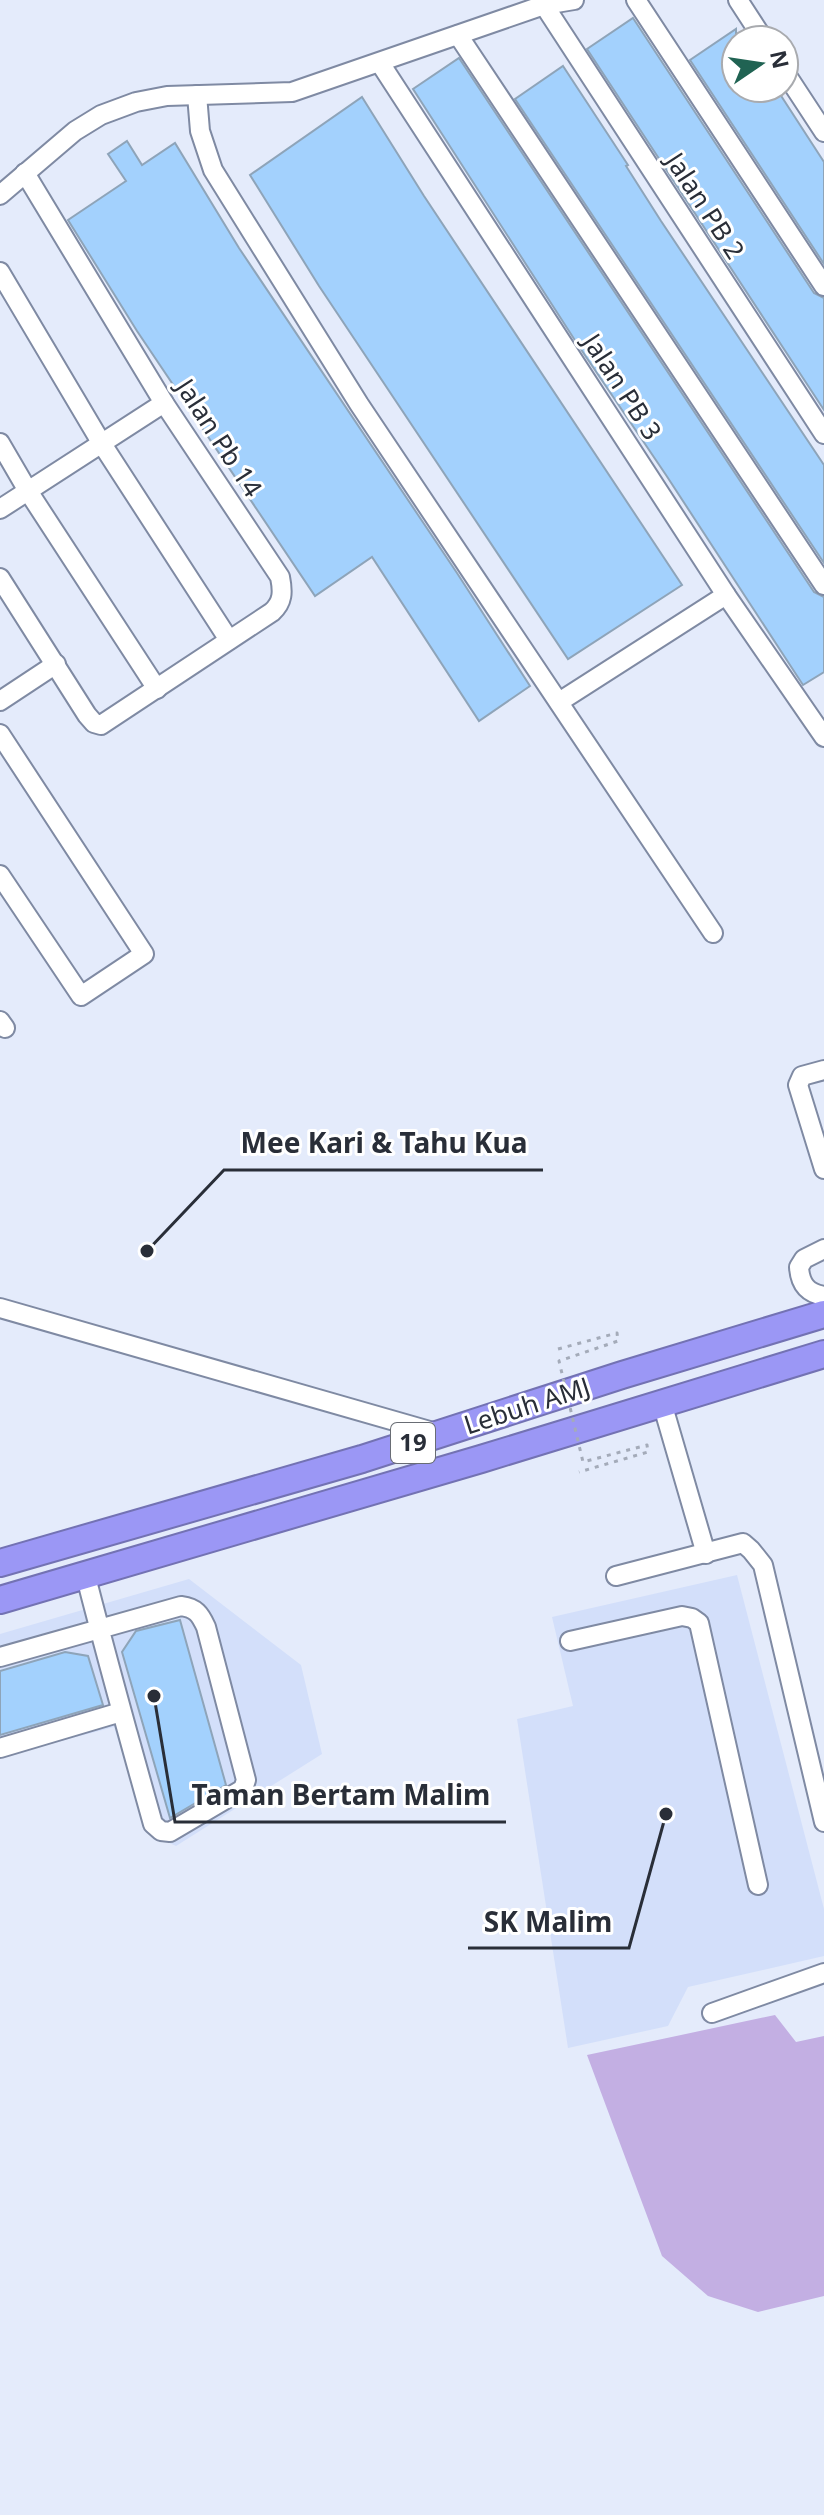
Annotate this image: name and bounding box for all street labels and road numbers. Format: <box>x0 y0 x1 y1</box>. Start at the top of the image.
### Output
street label: Jalan PB 2 <box>656 143 754 266</box>
street label: Jalan PB 3 <box>573 324 671 447</box>
street label: Jalan Pb 14 <box>167 369 272 504</box>
street label: Lebuh AMJ <box>459 1368 594 1442</box>
road number: 19 <box>391 1423 435 1463</box>

